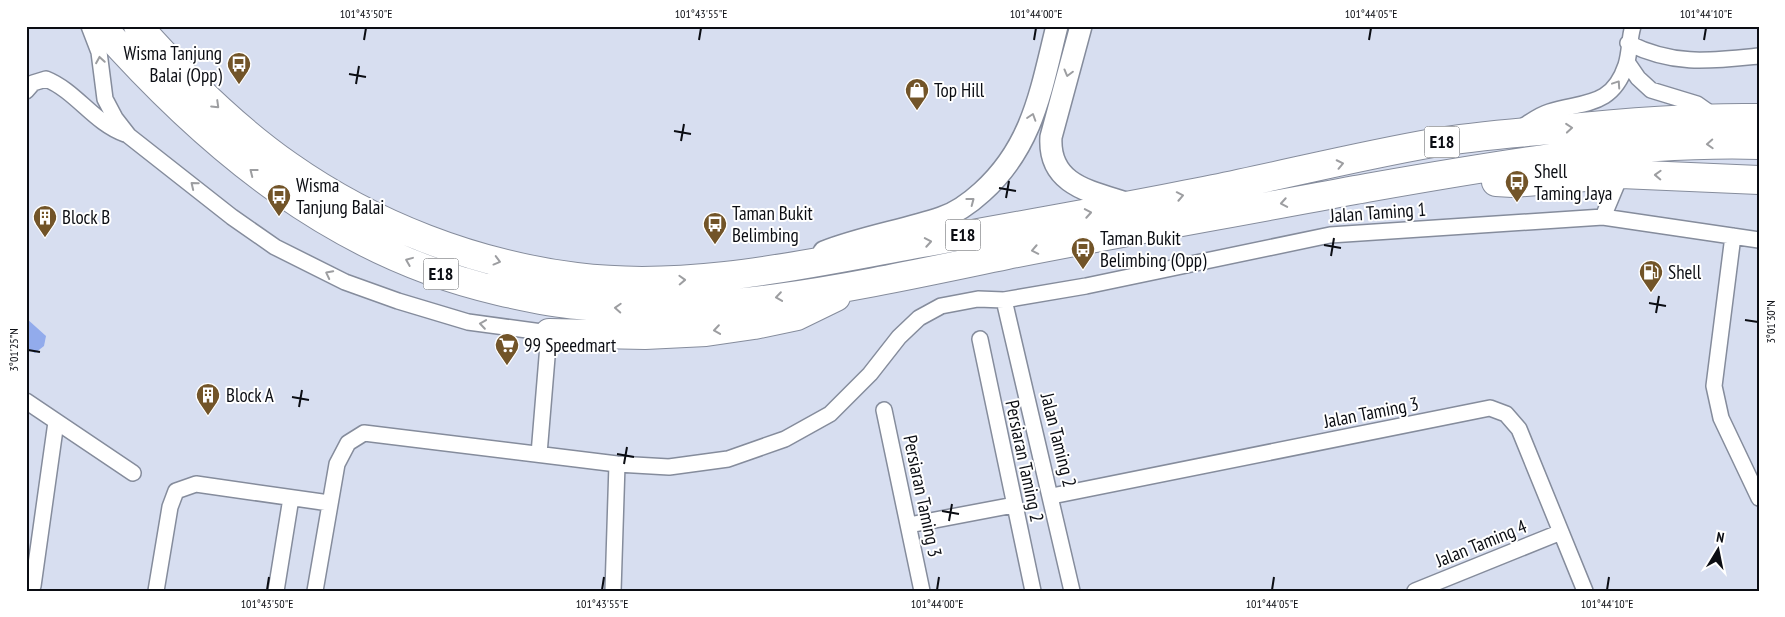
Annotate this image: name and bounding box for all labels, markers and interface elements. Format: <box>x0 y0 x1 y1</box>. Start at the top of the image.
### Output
text: 101°43'50"E <box>340 6 392 21</box>
text: 101°43'55"E <box>675 6 727 21</box>
text: 101°44'00"E <box>1010 6 1062 21</box>
text: 101°44'05"E <box>1345 6 1397 21</box>
text: 101°44'10"E <box>1680 6 1732 21</box>
place label: Wisma Tanjung Balai (Opp) <box>123 41 223 87</box>
bus stop icon: Wisma Tanjung Balai (Opp) <box>226 51 252 85</box>
one-way arrow <box>95 55 105 64</box>
one-way arrow <box>1063 69 1074 78</box>
shop icon: Top Hill <box>904 77 930 111</box>
place label: Top Hill <box>934 78 985 102</box>
one-way arrow <box>1610 80 1620 89</box>
one-way arrow <box>210 99 219 108</box>
one-way arrow <box>1026 114 1036 122</box>
one-way arrow <box>1565 123 1573 134</box>
road number: E18 <box>1424 126 1460 158</box>
one-way arrow <box>1706 139 1714 150</box>
one-way arrow <box>1335 159 1344 169</box>
place label: Shell Taming Jaya <box>1534 159 1612 205</box>
bus stop icon: Shell Taming Jaya <box>1504 169 1530 203</box>
one-way arrow <box>250 170 259 178</box>
one-way arrow <box>1653 170 1661 181</box>
place label: Wisma Tanjung Balai <box>296 173 384 219</box>
one-way arrow <box>191 183 200 191</box>
bus stop icon: Wisma Tanjung Balai <box>266 183 292 217</box>
one-way arrow <box>1176 191 1185 202</box>
street label: Jalan Taming 1 <box>1328 197 1427 227</box>
one-way arrow <box>965 198 975 207</box>
one-way arrow <box>1280 198 1289 208</box>
place label: Taman Bukit Belimbing <box>732 201 814 247</box>
building icon: Block B <box>32 204 58 238</box>
place label: Block B <box>62 205 110 229</box>
one-way arrow <box>1084 209 1093 219</box>
bus stop icon: Taman Bukit Belimbing <box>702 211 728 245</box>
road number: E18 <box>946 220 980 250</box>
place label: Taman Bukit Belimbing (Opp) <box>1100 226 1207 272</box>
bus stop icon: Taman Bukit Belimbing (Opp) <box>1070 236 1096 270</box>
one-way arrow <box>924 237 933 247</box>
one-way arrow <box>1030 244 1039 254</box>
one-way arrow <box>492 255 501 266</box>
one-way arrow <box>405 257 414 268</box>
road number: E18 <box>424 258 458 290</box>
fuel station icon: Shell <box>1638 259 1664 293</box>
place label: Shell <box>1668 260 1702 284</box>
one-way arrow <box>325 270 334 280</box>
one-way arrow <box>678 274 686 285</box>
one-way arrow <box>775 291 783 302</box>
text: 3°01'30"N <box>1763 300 1778 344</box>
one-way arrow <box>613 302 621 313</box>
one-way arrow <box>479 319 487 330</box>
one-way arrow <box>713 325 721 335</box>
text: 3°01'25"N <box>6 328 21 372</box>
supermarket icon: 99 Speedmart <box>494 332 520 366</box>
place label: 99 Speedmart <box>524 333 617 357</box>
building icon: Block A <box>195 382 221 416</box>
place label: Block A <box>226 383 274 407</box>
street label: Jalan Taming 2 <box>1035 389 1082 490</box>
street label: Jalan Taming 3 <box>1321 391 1420 433</box>
street label: Persiaran Taming 2 <box>1000 398 1050 524</box>
street label: Persiaran Taming 3 <box>898 433 948 559</box>
street label: Jalan Taming 4 <box>1431 514 1530 573</box>
north arrow <box>1692 524 1742 574</box>
text: N <box>1715 528 1726 547</box>
text: 101°43'50"E <box>241 596 293 611</box>
text: 101°43'55"E <box>576 596 628 611</box>
text: 101°44'00"E <box>911 596 963 611</box>
text: 101°44'05"E <box>1246 596 1298 611</box>
text: 101°44'10"E <box>1581 596 1633 611</box>

